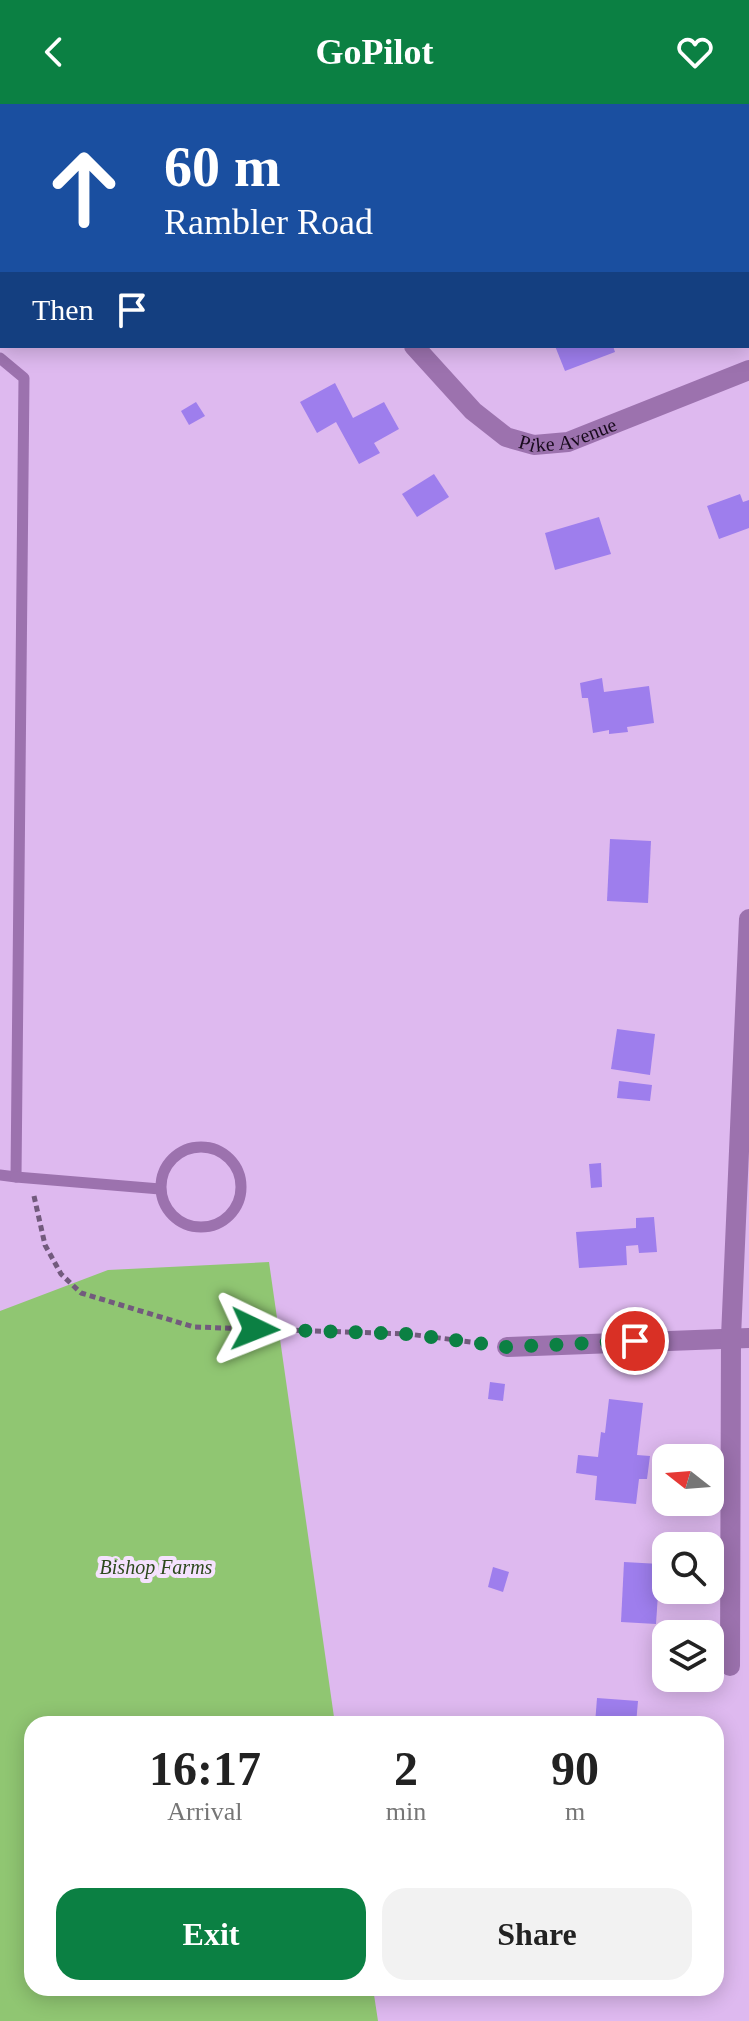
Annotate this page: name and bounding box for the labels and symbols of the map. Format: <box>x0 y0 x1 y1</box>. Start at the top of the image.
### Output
street label: Pike Avenue <box>517 413 620 456</box>
position arrow <box>213 1287 297 1371</box>
pin <box>601 1307 669 1375</box>
north arrow <box>652 1444 724 1516</box>
park label: Bishop Farms <box>100 1556 213 1579</box>

